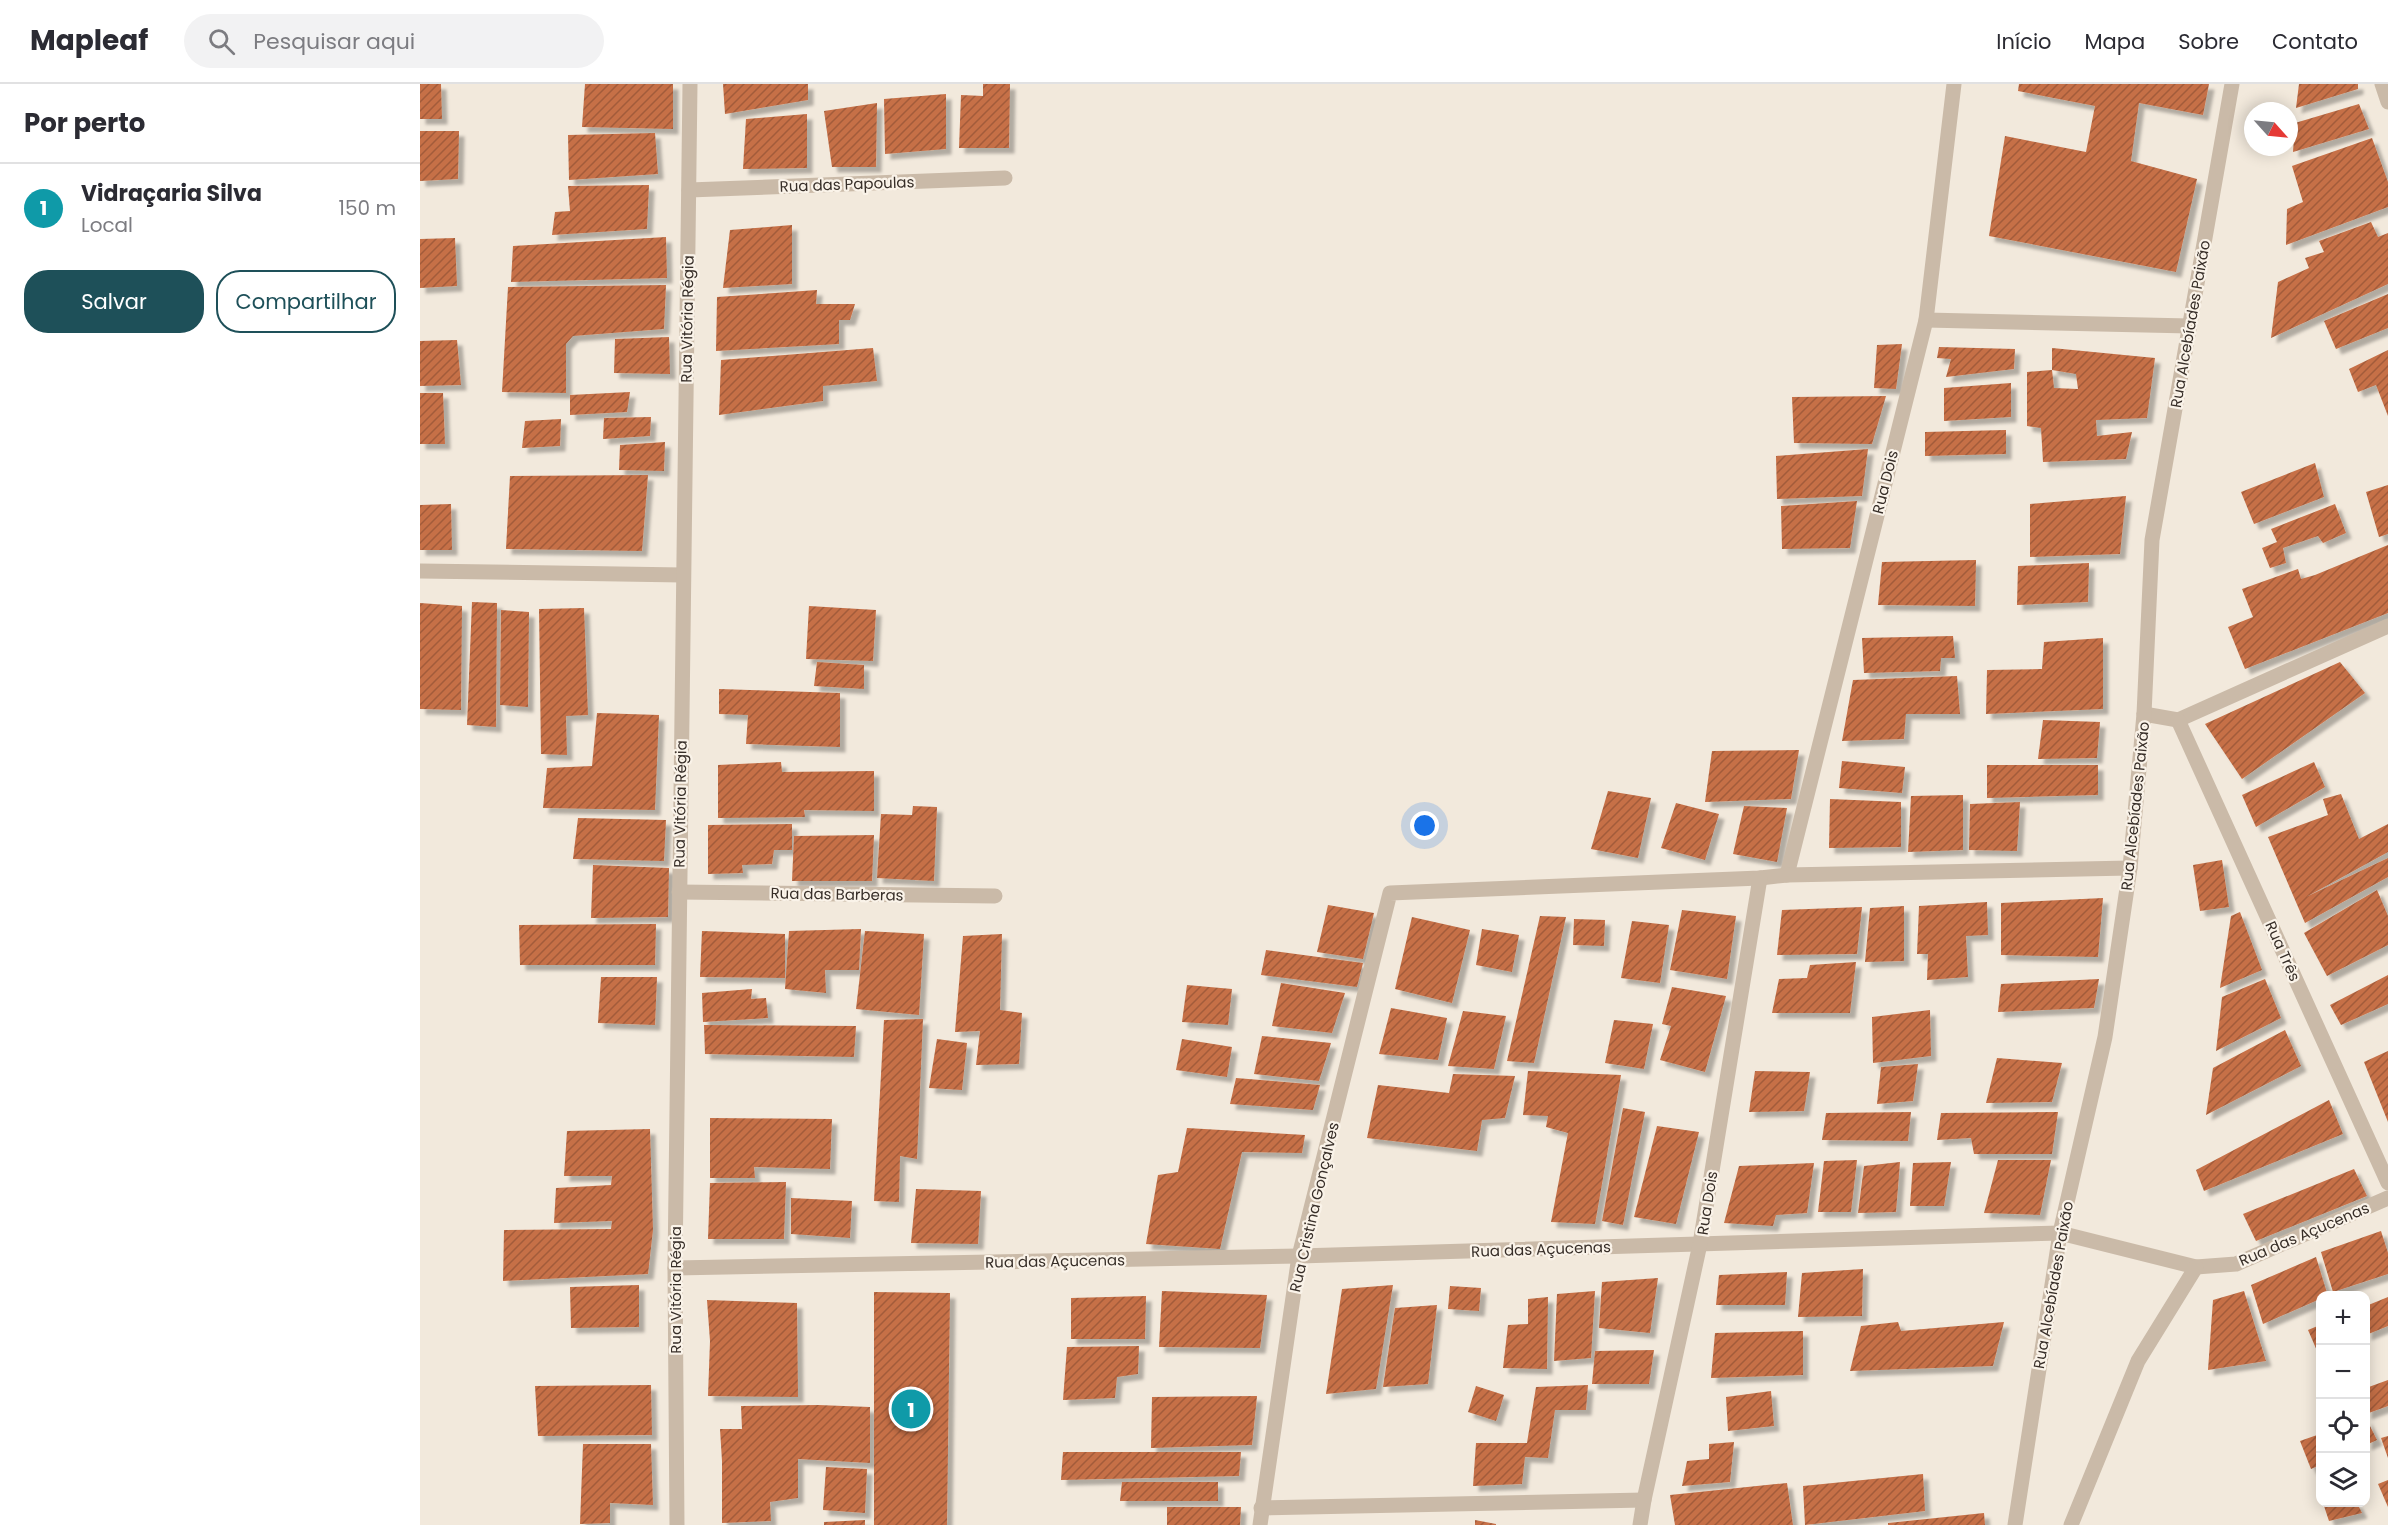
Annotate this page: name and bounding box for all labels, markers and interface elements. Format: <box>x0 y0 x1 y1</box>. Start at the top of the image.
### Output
search box <box>184 14 604 68</box>
text: Mapleaf <box>30 21 148 60</box>
icon: search <box>205 25 238 58</box>
text: Pesquisar aqui <box>253 26 415 57</box>
text: Início <box>1996 27 2051 56</box>
text: Mapa <box>2084 27 2145 56</box>
text: Sobre <box>2178 27 2239 56</box>
text: Contato <box>2272 27 2358 56</box>
north arrow <box>2244 102 2298 156</box>
text: Por perto <box>24 105 145 141</box>
street label: Rua das Papoulas <box>779 171 915 197</box>
text: Vidraçaria Silva <box>81 178 262 209</box>
text: 1 <box>40 194 47 222</box>
text: 150 m <box>339 194 396 222</box>
text: Local <box>81 211 133 239</box>
street label: Rua Alcebíades Paixão <box>2165 239 2215 409</box>
street label: Rua Vitória Régia <box>675 255 699 383</box>
button: Salvar <box>24 270 204 333</box>
button: Compartilhar <box>216 270 396 333</box>
street label: Rua Dois <box>1867 448 1903 516</box>
street label: Rua Alcebíades Paixão <box>2116 720 2154 892</box>
street label: Rua Vitória Régia <box>668 740 692 868</box>
your location <box>1410 811 1439 840</box>
street label: Rua das Barberas <box>770 882 904 906</box>
street label: Rua Três <box>2260 918 2306 985</box>
street label: Rua Cristina Gonçalves <box>1284 1120 1344 1294</box>
street label: Rua Dois <box>1692 1169 1722 1237</box>
street label: Rua das Açucenas <box>2236 1197 2373 1271</box>
street label: Rua Alcebíades Paixão <box>2028 1200 2078 1370</box>
street label: Rua Vitória Régia <box>665 1226 686 1354</box>
street label: Rua das Açucenas <box>1471 1236 1611 1262</box>
street label: Rua das Açucenas <box>985 1249 1125 1273</box>
map controls <box>2316 1291 2370 1507</box>
button: + <box>2316 1291 2370 1345</box>
button: − <box>2316 1345 2370 1399</box>
pin: 1 <box>892 1386 930 1432</box>
button: locate <box>2316 1399 2370 1453</box>
button: layers <box>2316 1453 2370 1507</box>

